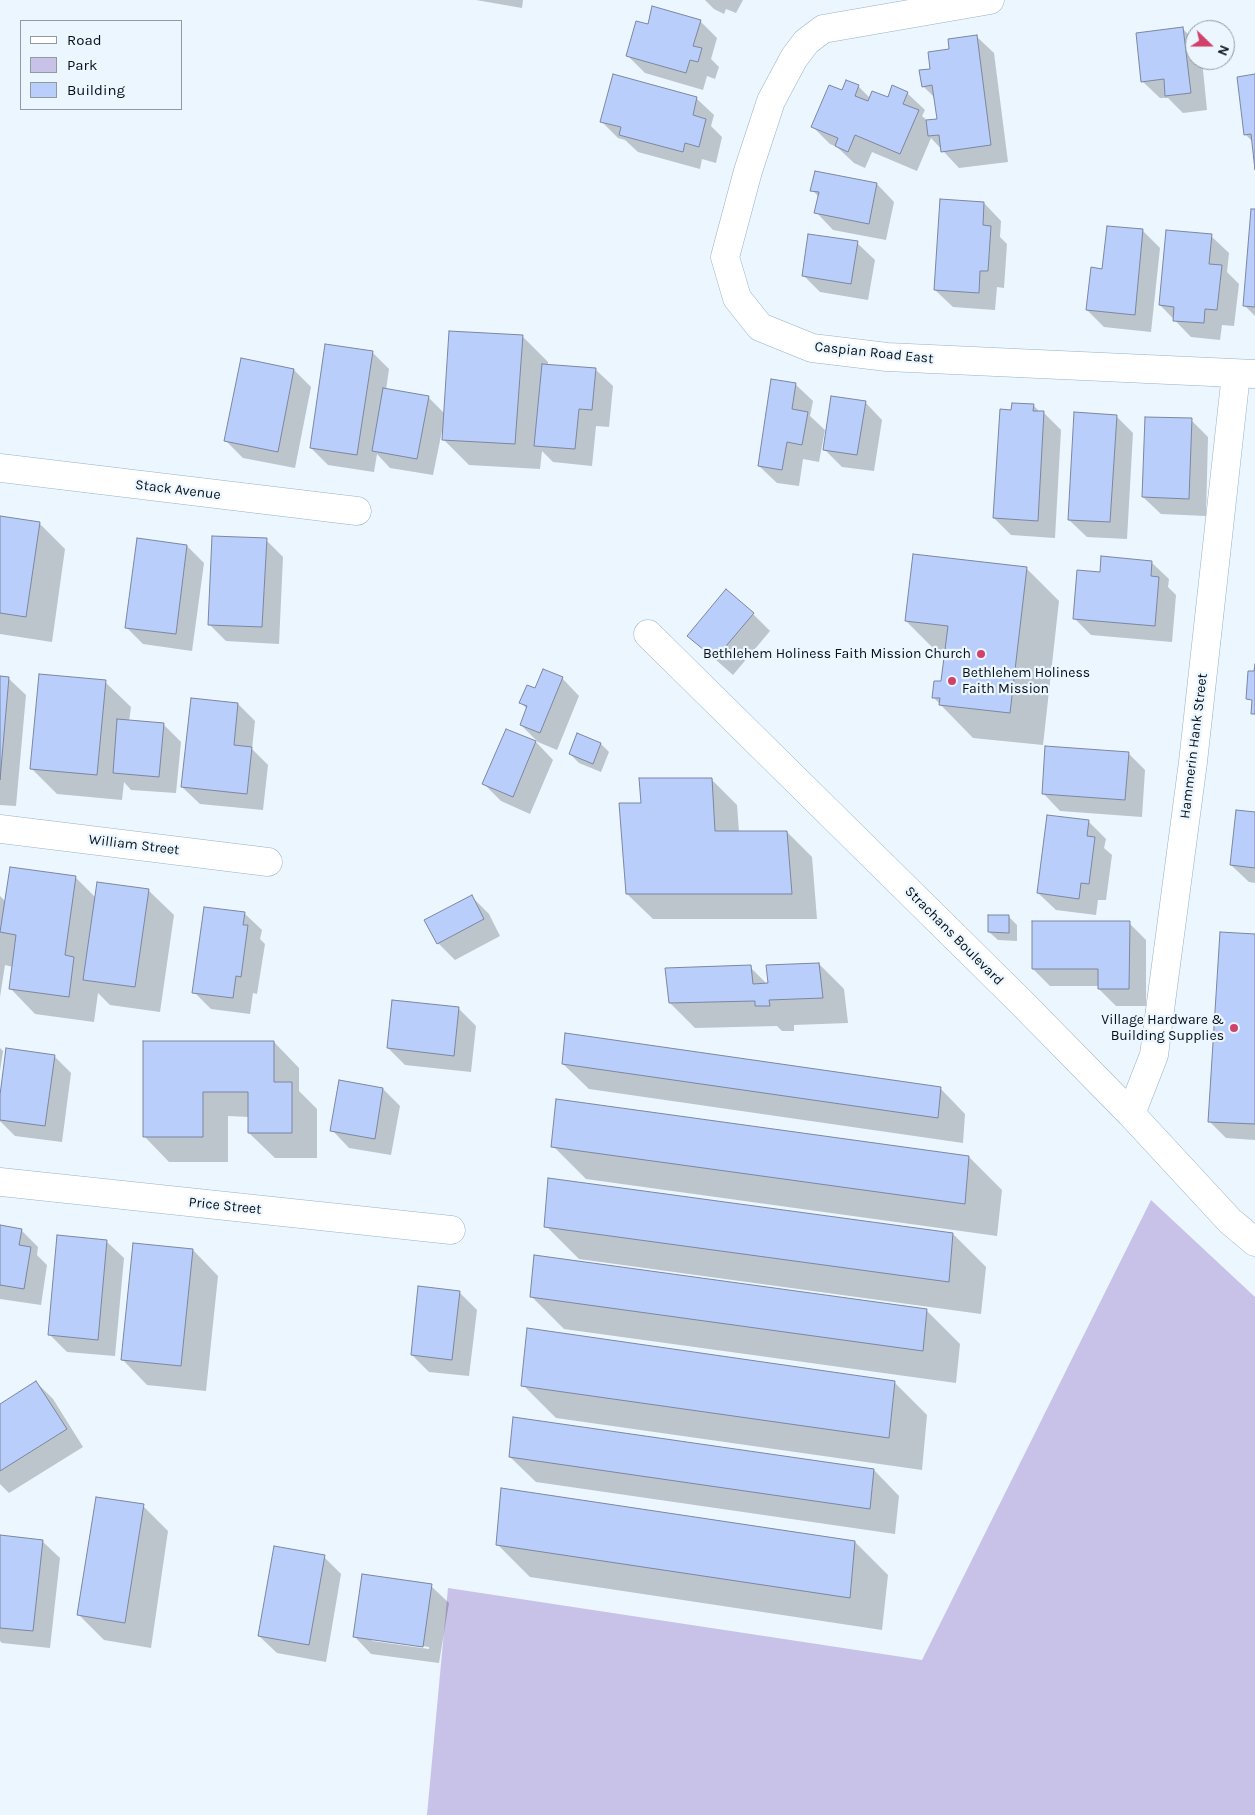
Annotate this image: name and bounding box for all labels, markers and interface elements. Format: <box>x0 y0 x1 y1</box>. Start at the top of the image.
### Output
legend <box>20 20 182 110</box>
north arrow <box>1185 20 1235 70</box>
text: Road <box>67 31 102 49</box>
text: N <box>1214 43 1233 58</box>
text: Park <box>67 56 97 74</box>
text: Building <box>67 81 125 99</box>
street label: Caspian Road East <box>814 338 934 368</box>
street label: Stack Avenue <box>134 476 222 504</box>
place label: Bethlehem Holiness Faith Mission Church <box>703 646 971 662</box>
marker: Bethlehem Holiness Faith Mission Church <box>975 648 987 660</box>
place label: Bethlehem Holiness Faith Mission <box>962 665 1090 698</box>
street label: Hammerin Hank Street <box>1177 672 1211 820</box>
marker: Bethlehem Holiness Faith Mission <box>946 675 958 687</box>
street label: William Street <box>88 831 180 859</box>
street label: Strachans Boulevard <box>901 883 1007 989</box>
place label: Village Hardware & Building Supplies <box>1101 1012 1224 1044</box>
marker: Village Hardware & Building Supplies <box>1228 1022 1240 1034</box>
street label: Price Street <box>188 1194 262 1218</box>

